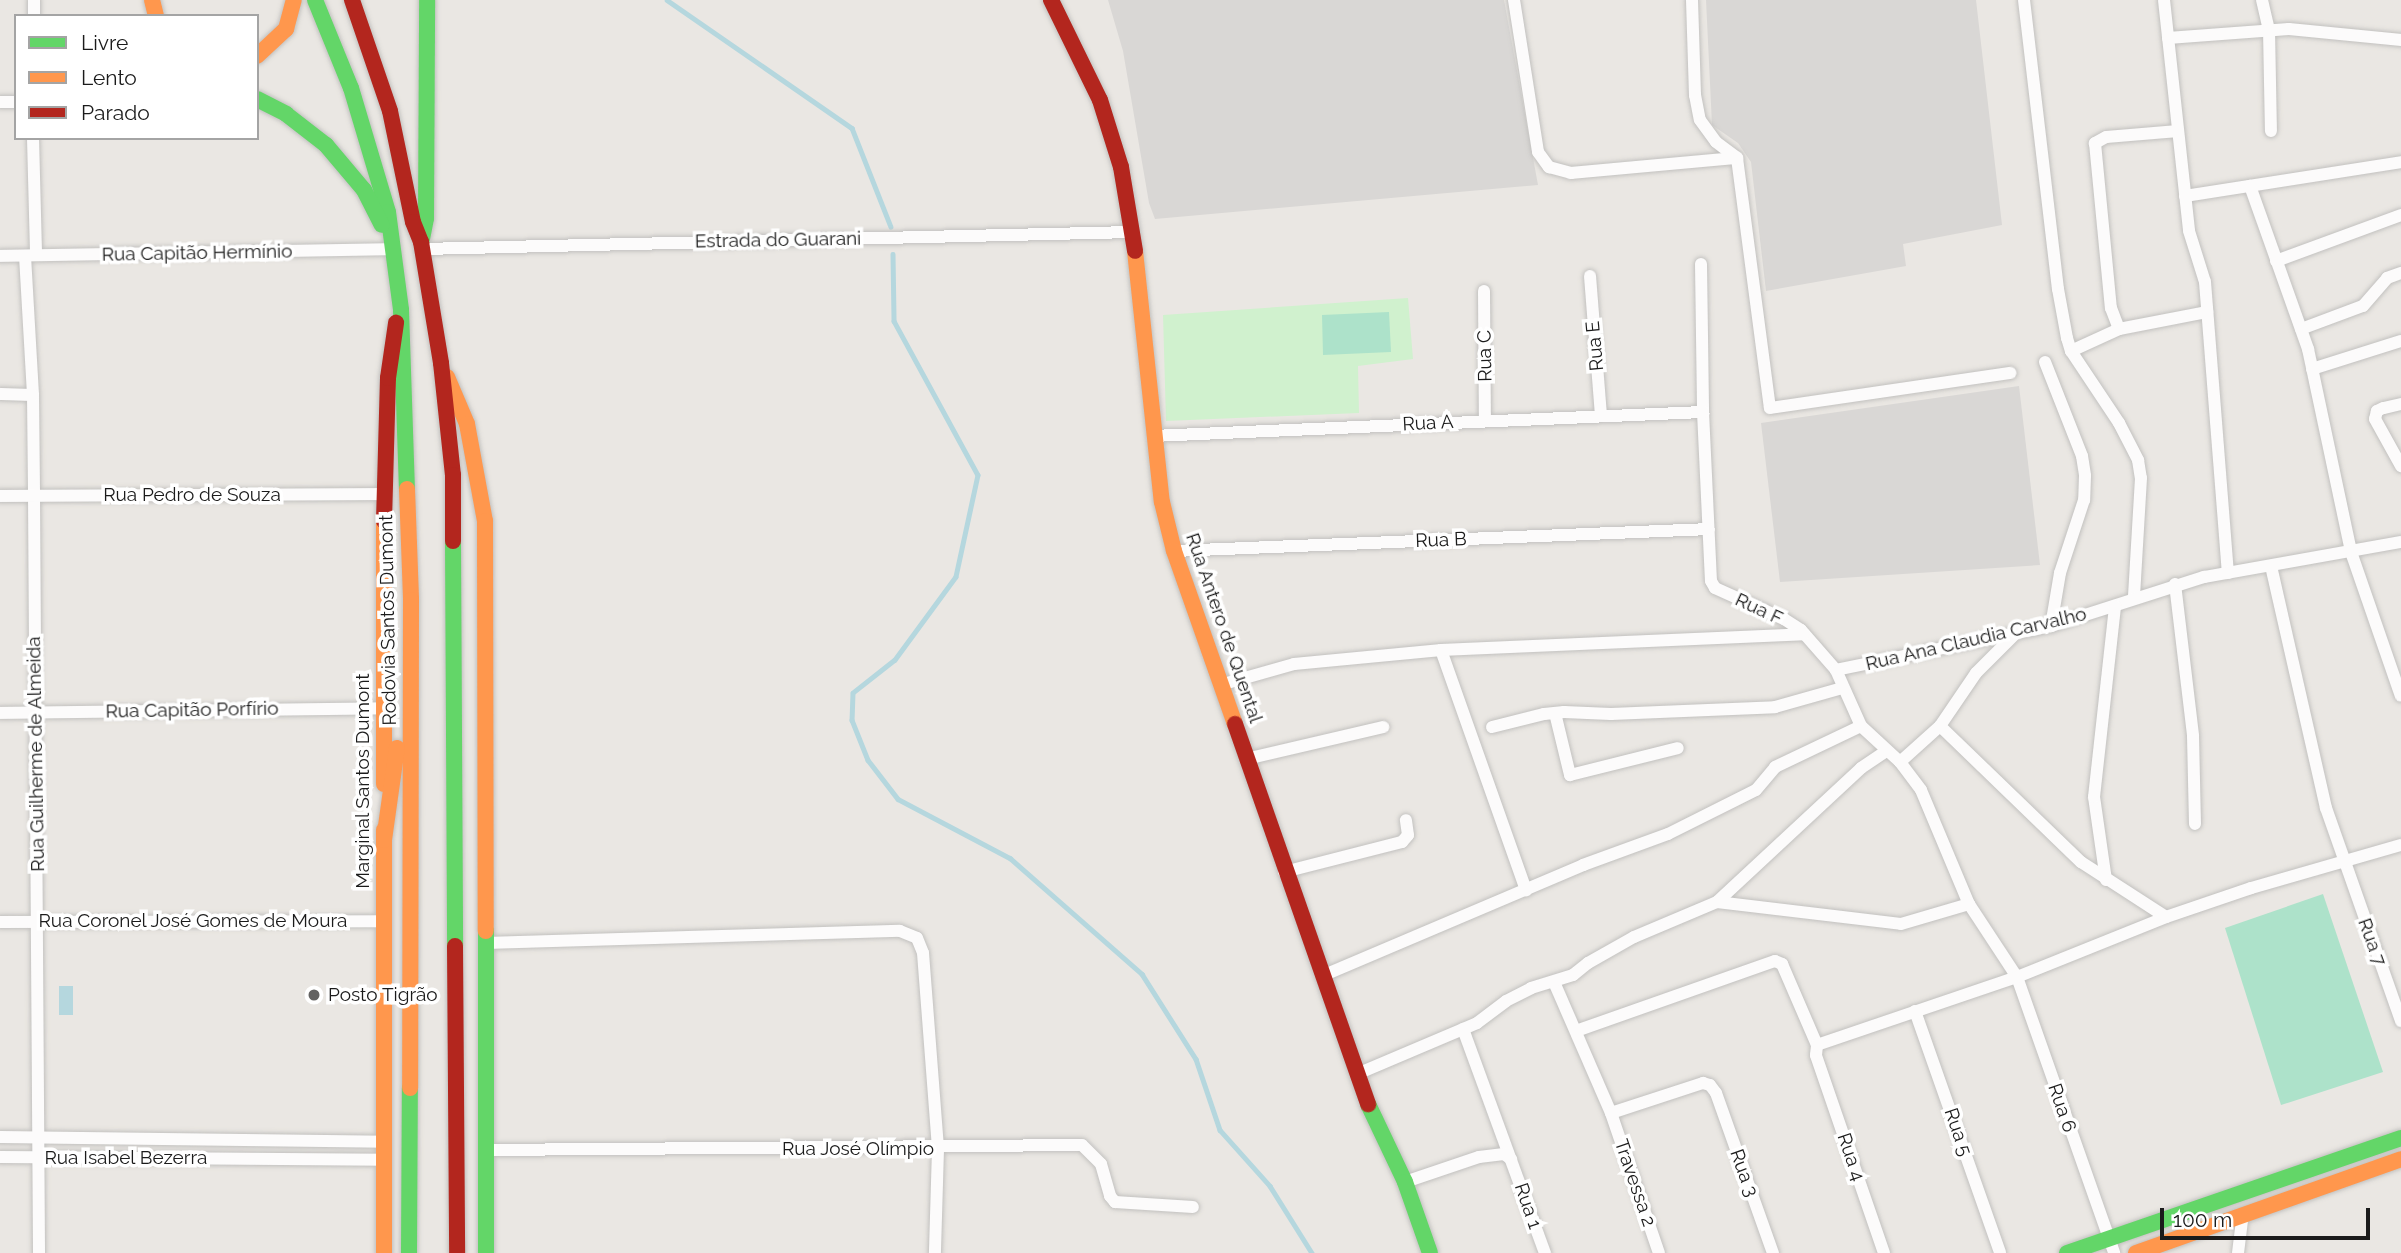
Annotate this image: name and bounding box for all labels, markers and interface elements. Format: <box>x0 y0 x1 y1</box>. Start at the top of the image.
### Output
legend <box>14 14 259 140</box>
text: Livre <box>81 30 128 55</box>
text: Lento <box>81 65 137 90</box>
text: Parado <box>81 100 150 125</box>
street label: Estrada do Guarani <box>695 227 861 253</box>
street label: Rua Capitão Hermínio <box>101 240 293 266</box>
street label: Rua E <box>1581 320 1609 372</box>
street label: Rua C <box>1473 330 1497 382</box>
street label: Rua A <box>1402 410 1454 436</box>
street label: Rua Pedro de Souza <box>103 484 281 506</box>
street label: Rodovia Santos Dumont <box>375 514 401 726</box>
street label: Rua B <box>1415 528 1467 552</box>
street label: Rua Antero de Quental <box>1181 530 1267 726</box>
street label: Rua F <box>1732 588 1786 630</box>
street label: Rua Ana Claudia Carvalho <box>1863 602 2089 676</box>
street label: Rua Guilherme de Almeida <box>23 636 49 872</box>
street label: Marginal Santos Dumont <box>352 673 374 889</box>
street label: Rua Capitão Porfírio <box>105 697 279 723</box>
street label: Rua Coronel José Gomes de Moura <box>38 910 348 932</box>
street label: Rua 7 <box>2353 915 2391 969</box>
place label: Posto Tigrão <box>328 984 438 1006</box>
marker: Posto Tigrão <box>306 987 322 1003</box>
street label: Rua 6 <box>2043 1081 2081 1135</box>
street label: Rua 5 <box>1939 1105 1977 1159</box>
street label: Rua 4 <box>1832 1130 1870 1184</box>
street label: Travessa 2 <box>1609 1136 1661 1230</box>
street label: Rua José Olímpio <box>782 1138 934 1160</box>
street label: Rua 3 <box>1725 1146 1763 1200</box>
street label: Rua Isabel Bezerra <box>44 1147 208 1169</box>
street label: Rua 1 <box>1510 1180 1546 1232</box>
scale bar <box>2163 1194 2373 1238</box>
text: 100 m <box>2173 1207 2232 1232</box>

